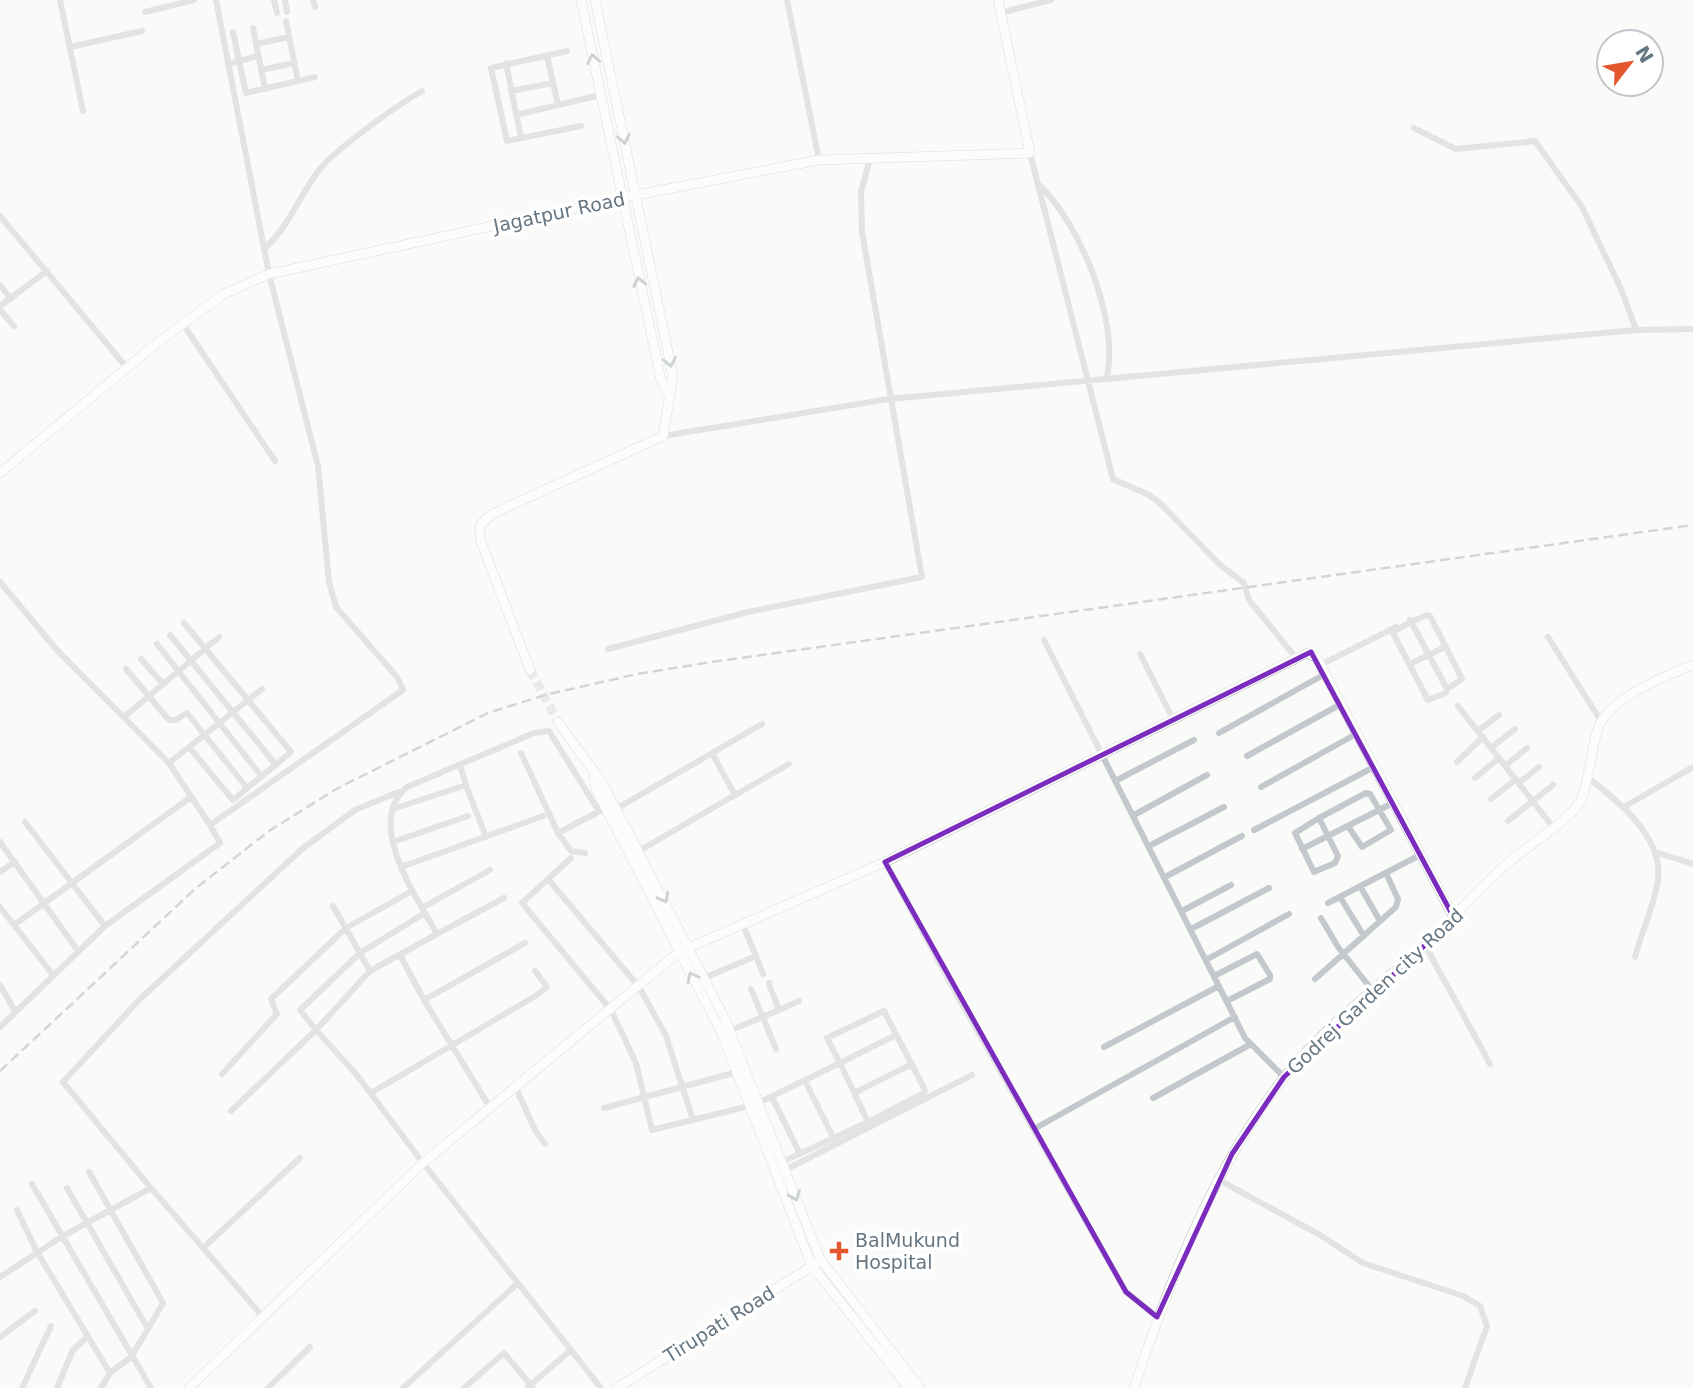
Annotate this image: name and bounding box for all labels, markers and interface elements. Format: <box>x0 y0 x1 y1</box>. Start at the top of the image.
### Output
north arrow <box>1595 28 1665 98</box>
text: N <box>1631 42 1658 67</box>
one-way arrow <box>586 53 601 65</box>
one-way arrow <box>616 133 631 145</box>
street label: Jagatpur Road <box>490 187 627 237</box>
one-way arrow <box>633 276 647 288</box>
one-way arrow <box>661 356 676 368</box>
one-way arrow <box>656 891 669 903</box>
street label: Godrej Garden city Road <box>1282 904 1468 1078</box>
one-way arrow <box>687 972 701 984</box>
one-way arrow <box>786 1189 800 1201</box>
place label: BalMukund Hospital <box>855 1229 960 1273</box>
marker: BalMukund Hospital <box>829 1241 849 1261</box>
street label: Tirupati Road <box>659 1281 778 1367</box>

